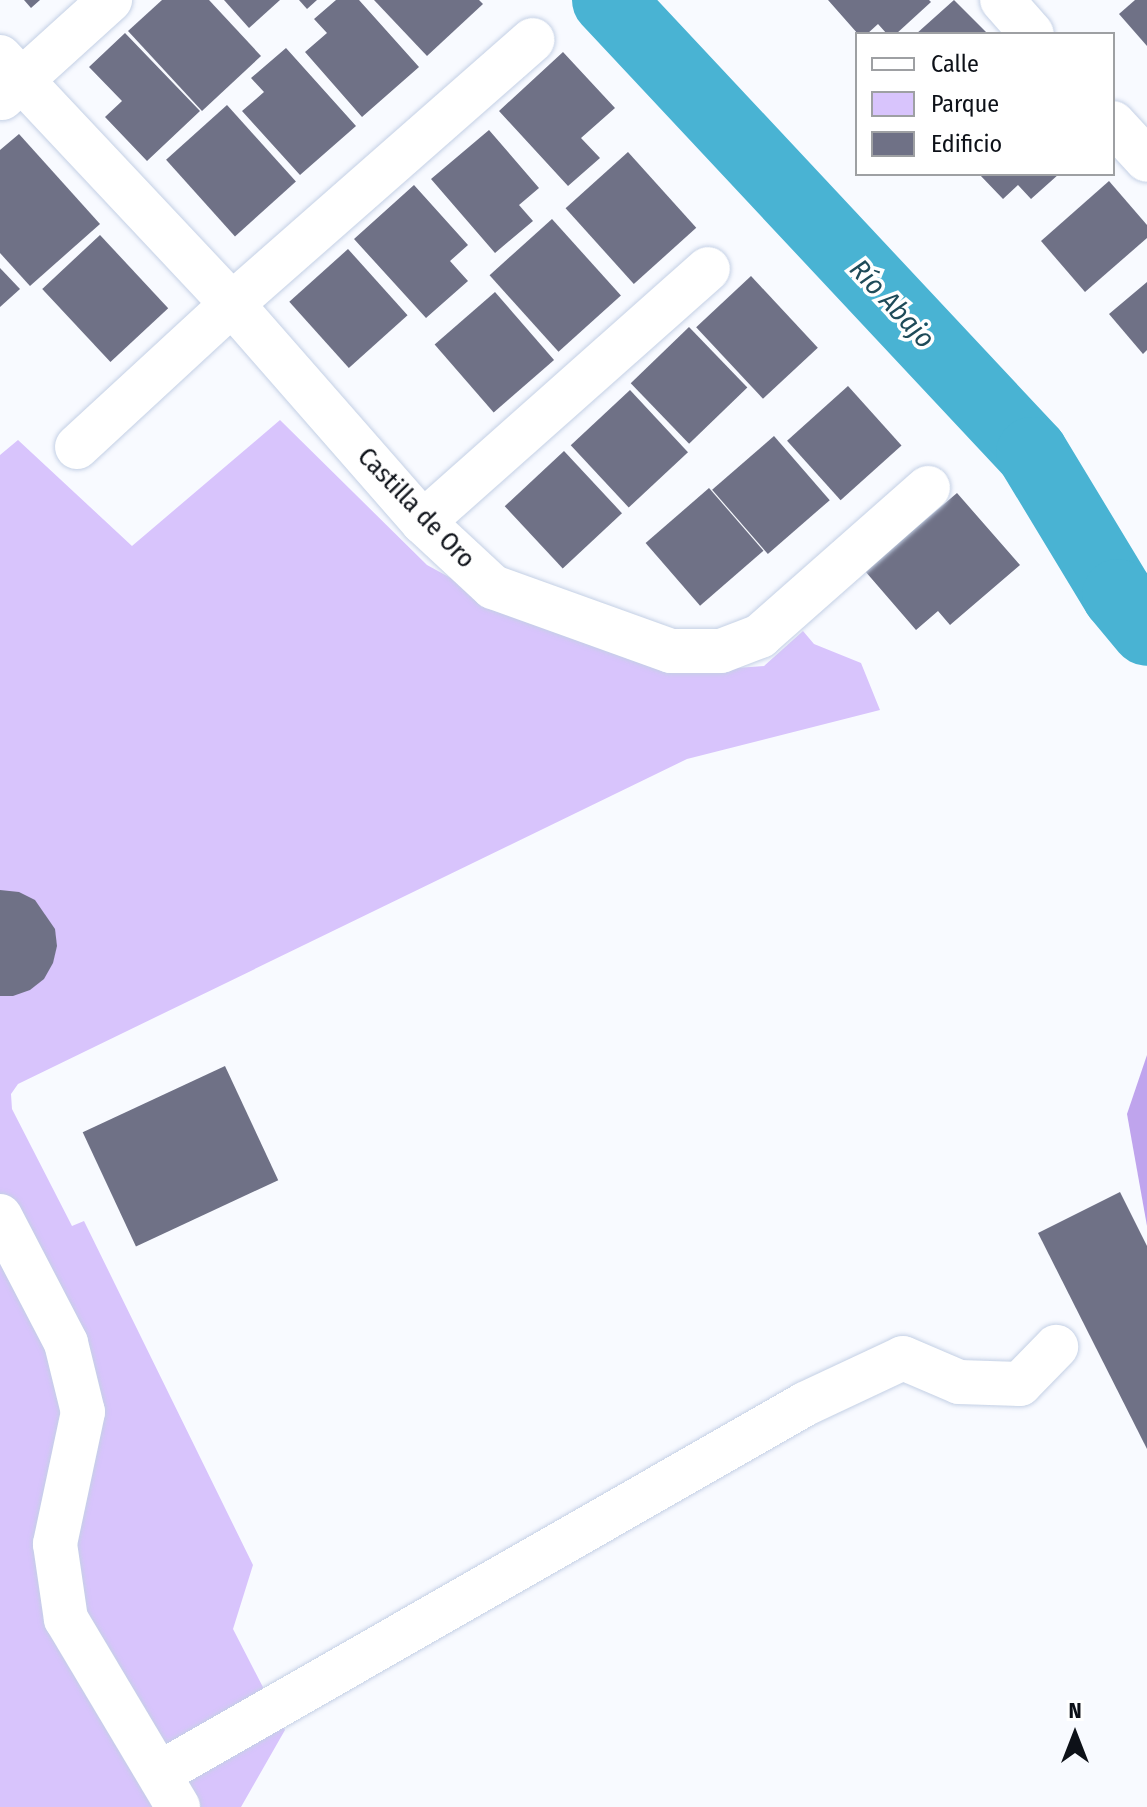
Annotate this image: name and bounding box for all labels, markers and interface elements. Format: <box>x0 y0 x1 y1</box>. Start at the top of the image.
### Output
legend <box>855 32 1115 176</box>
text: Calle <box>931 50 979 78</box>
text: Parque <box>931 90 999 118</box>
text: Edificio <box>931 130 1002 158</box>
water label: Río Abajo <box>843 253 941 355</box>
street label: Castilla de Oro <box>351 441 481 575</box>
north arrow <box>1035 1695 1115 1775</box>
text: N <box>1068 1697 1082 1724</box>

